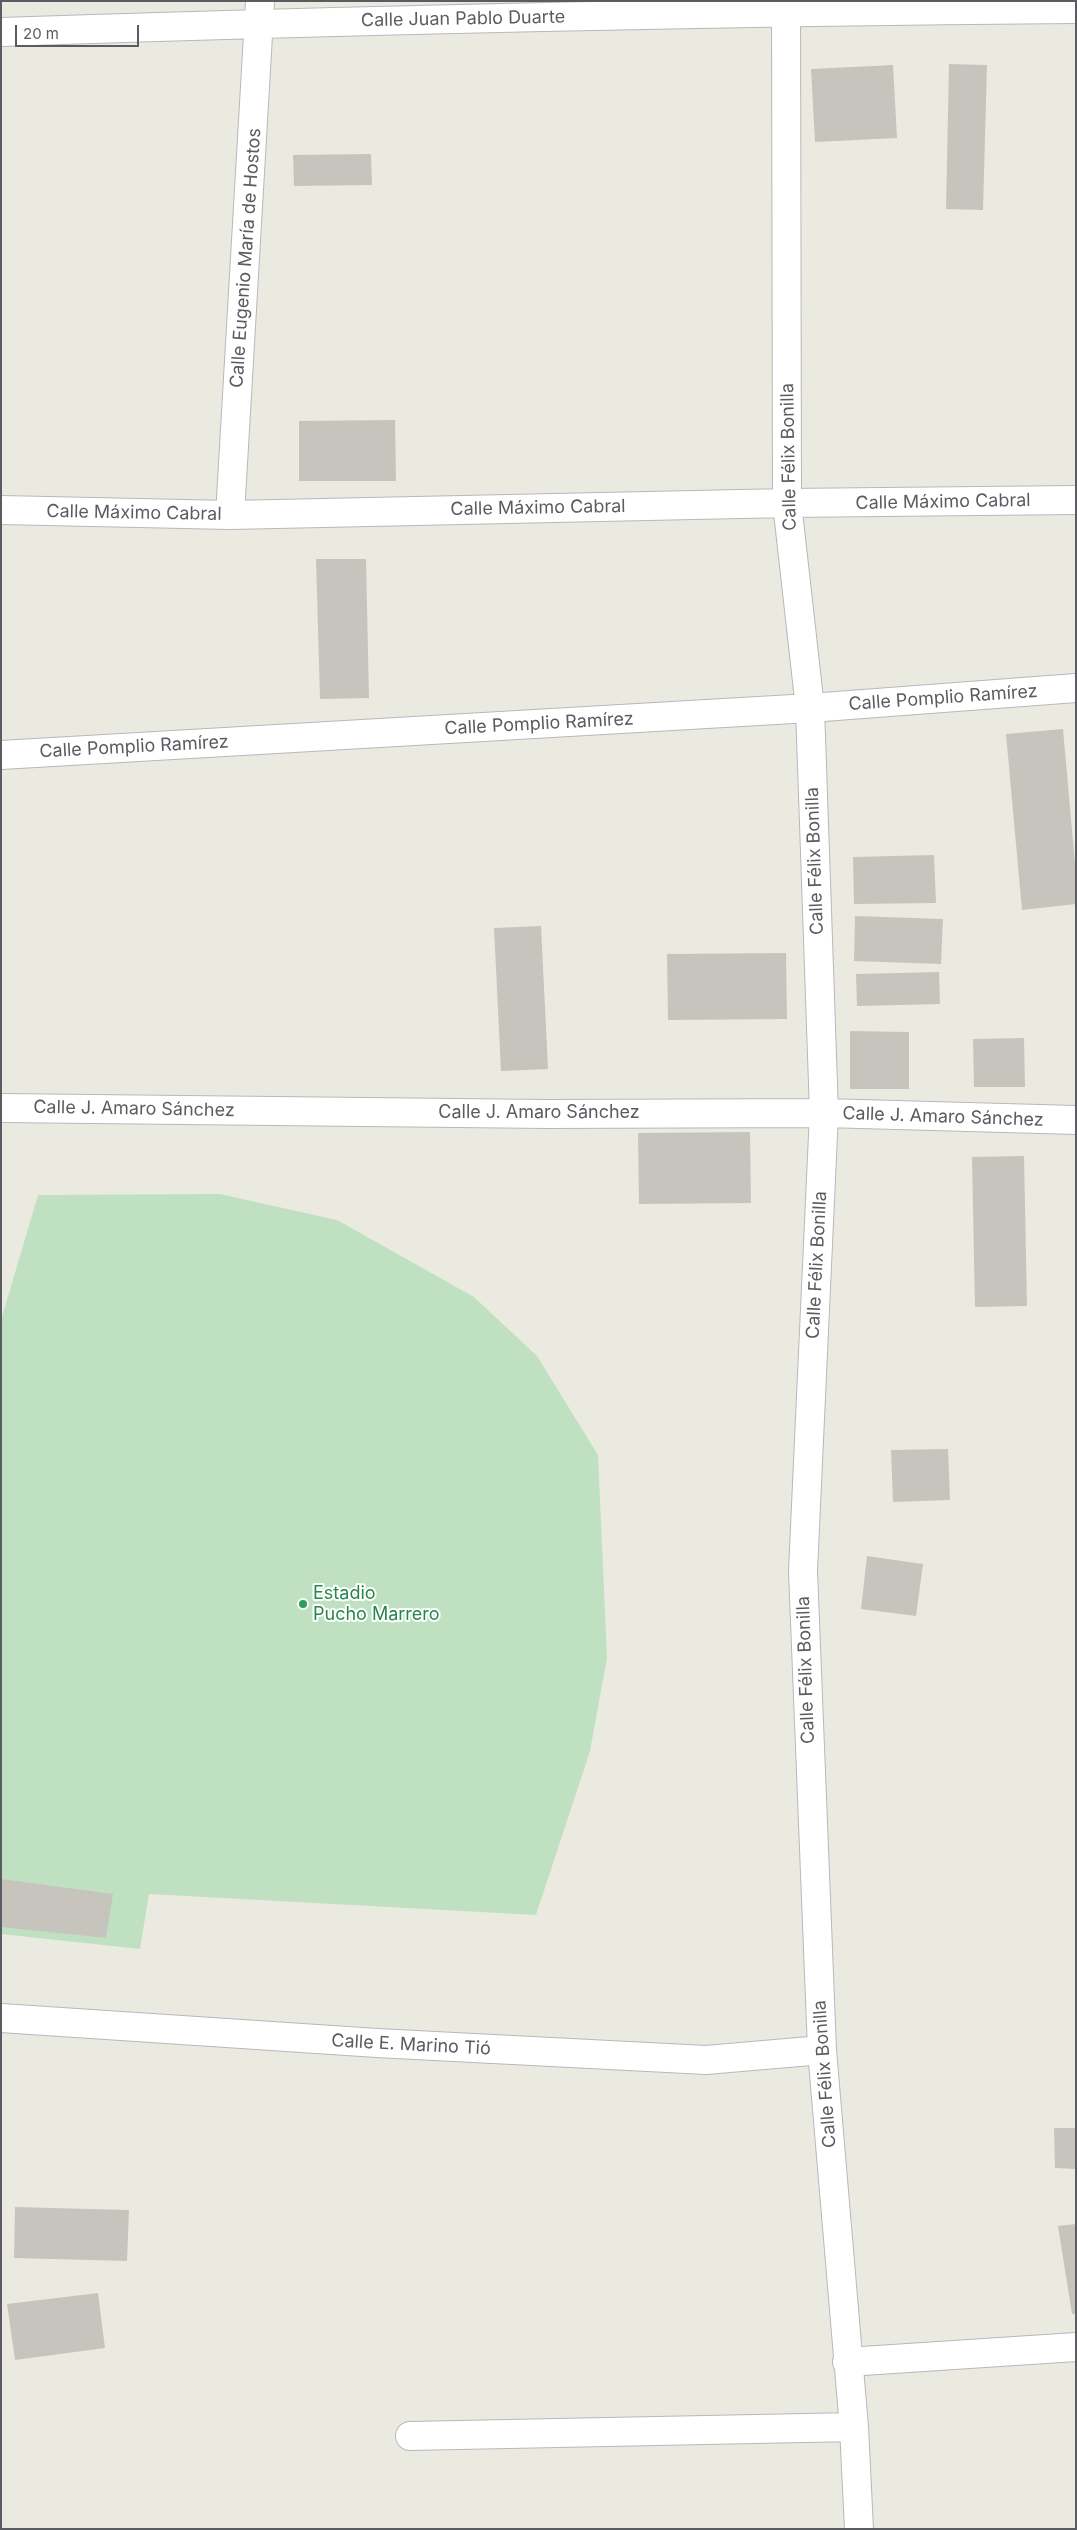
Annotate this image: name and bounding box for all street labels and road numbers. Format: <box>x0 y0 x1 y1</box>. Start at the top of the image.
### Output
street label: Calle Juan Pablo Duarte <box>361 6 565 32</box>
street label: Calle Eugenio María de Hostos <box>226 127 266 389</box>
street label: Calle Félix Bonilla <box>777 383 801 531</box>
street label: Calle Máximo Cabral <box>855 490 1031 514</box>
street label: Calle Máximo Cabral <box>450 496 626 520</box>
street label: Calle Máximo Cabral <box>46 501 222 525</box>
street label: Calle Pomplio Ramírez <box>848 681 1038 715</box>
street label: Calle Pomplio Ramírez <box>444 708 634 740</box>
street label: Calle Pomplio Ramírez <box>39 731 229 763</box>
street label: Calle Félix Bonilla <box>802 787 828 935</box>
street label: Calle J. Amaro Sánchez <box>33 1096 235 1122</box>
street label: Calle J. Amaro Sánchez <box>438 1102 640 1124</box>
street label: Calle J. Amaro Sánchez <box>842 1103 1044 1131</box>
street label: Calle Félix Bonilla <box>802 1191 832 1339</box>
street label: Calle Félix Bonilla <box>793 1596 819 1744</box>
street label: Calle Félix Bonilla <box>809 1999 841 2149</box>
street label: Calle E. Marino Tió <box>331 2030 491 2060</box>

